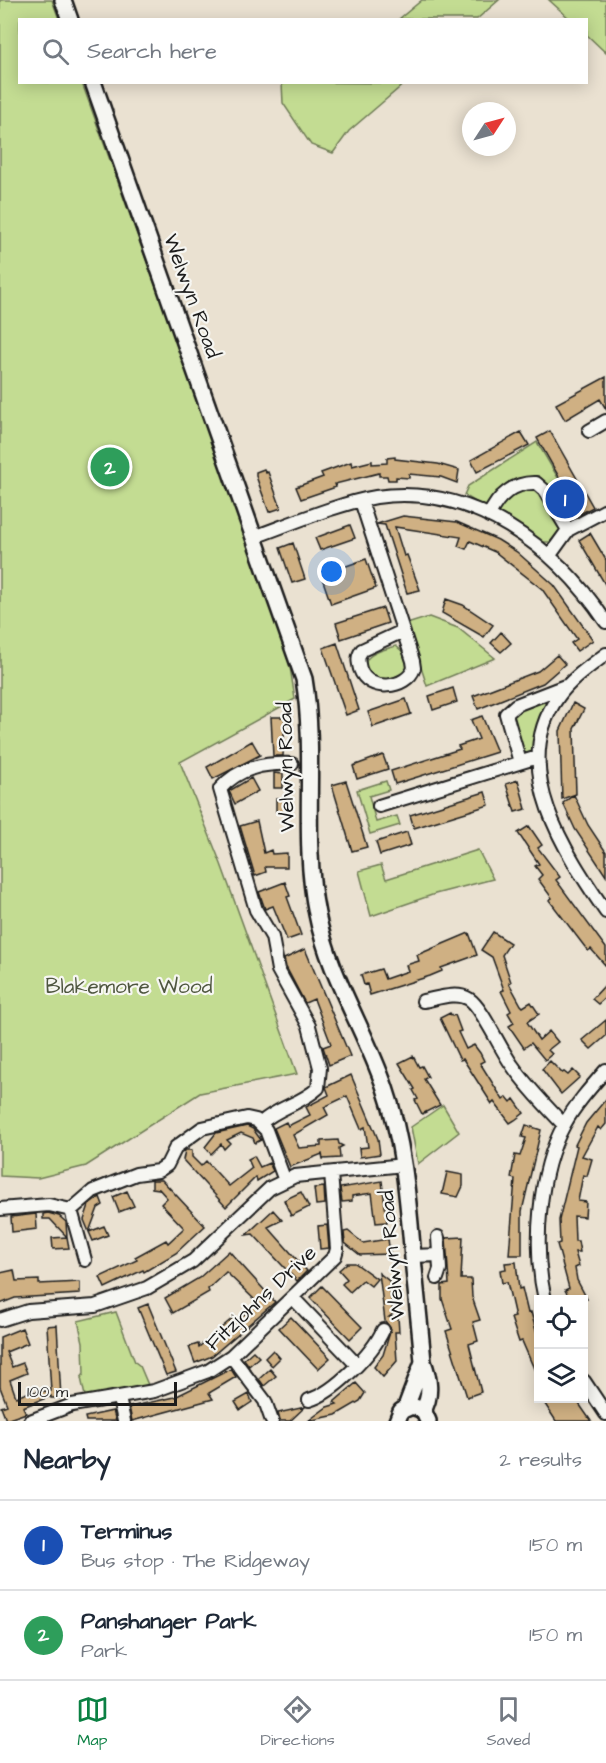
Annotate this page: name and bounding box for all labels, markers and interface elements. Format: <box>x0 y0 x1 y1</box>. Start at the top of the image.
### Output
search box <box>18 18 588 84</box>
icon: search <box>39 35 72 68</box>
text: Search here <box>87 36 217 67</box>
north arrow <box>462 102 516 156</box>
street label: Welwyn Road <box>154 230 228 363</box>
pin: 2 <box>90 444 130 490</box>
pin: 1 <box>546 476 584 522</box>
your location <box>317 557 346 586</box>
street label: Welwyn Road <box>270 701 304 832</box>
park label: Blakemore Wood <box>46 972 213 1001</box>
street label: Welwyn Road <box>372 1189 414 1321</box>
street label: Fitzjohns Drive <box>199 1239 323 1357</box>
map controls <box>534 1295 588 1403</box>
button: locate <box>534 1295 588 1349</box>
button: layers <box>534 1349 588 1403</box>
scale bar <box>18 1379 177 1406</box>
text: 100 m <box>27 1381 68 1403</box>
text: Nearby <box>24 1442 111 1478</box>
text: 2 results <box>499 1446 582 1474</box>
text: Terminus <box>81 1516 172 1547</box>
text: 1 <box>42 1531 45 1559</box>
text: 150 m <box>529 1531 582 1559</box>
text: Bus stop · The Ridgeway <box>81 1547 310 1575</box>
text: Panshanger Park <box>81 1606 256 1637</box>
text: 2 <box>38 1621 49 1649</box>
text: 150 m <box>529 1621 582 1649</box>
text: Park <box>81 1637 127 1665</box>
tab: Map <box>76 1693 109 1751</box>
tab: Directions <box>261 1693 335 1751</box>
tab: Saved <box>487 1693 530 1751</box>

